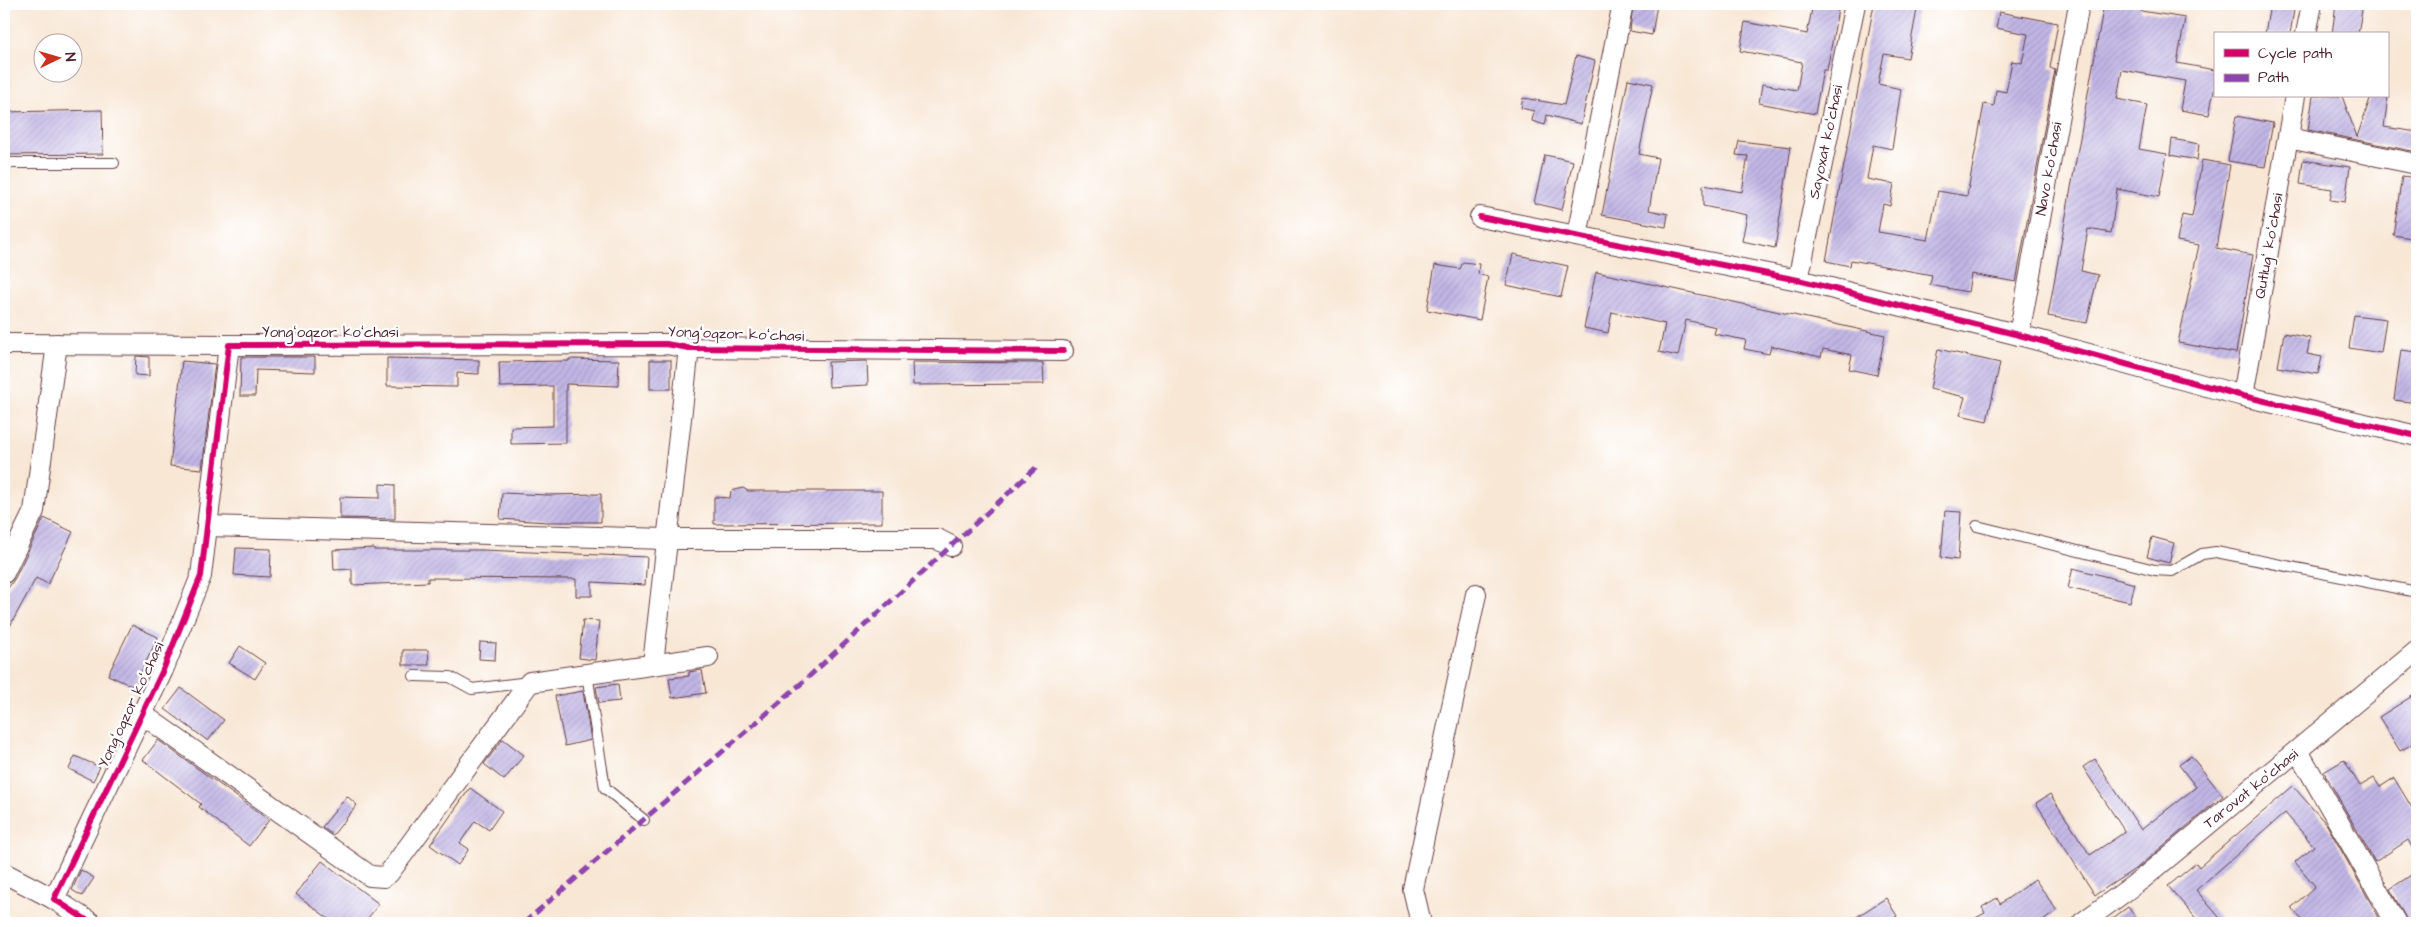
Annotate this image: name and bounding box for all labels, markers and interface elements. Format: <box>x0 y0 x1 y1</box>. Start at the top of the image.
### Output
north arrow <box>32 32 82 82</box>
legend <box>2214 32 2388 98</box>
text: Cycle path <box>2258 43 2333 65</box>
text: N <box>60 52 80 62</box>
text: Path <box>2258 67 2289 88</box>
street label: Sayoxat koʻchasi <box>1804 82 1849 201</box>
street label: Navo koʻchasi <box>2030 120 2068 217</box>
street label: Qutlugʻ koʻchasi <box>2249 191 2290 301</box>
street label: Yongʻoqzor koʻchasi <box>667 321 805 348</box>
street label: Yongʻoqzor koʻchasi <box>262 322 399 344</box>
street label: Yongʻoqzor koʻchasi <box>93 638 171 772</box>
street label: Tarovat koʻchasi <box>2199 744 2303 834</box>

